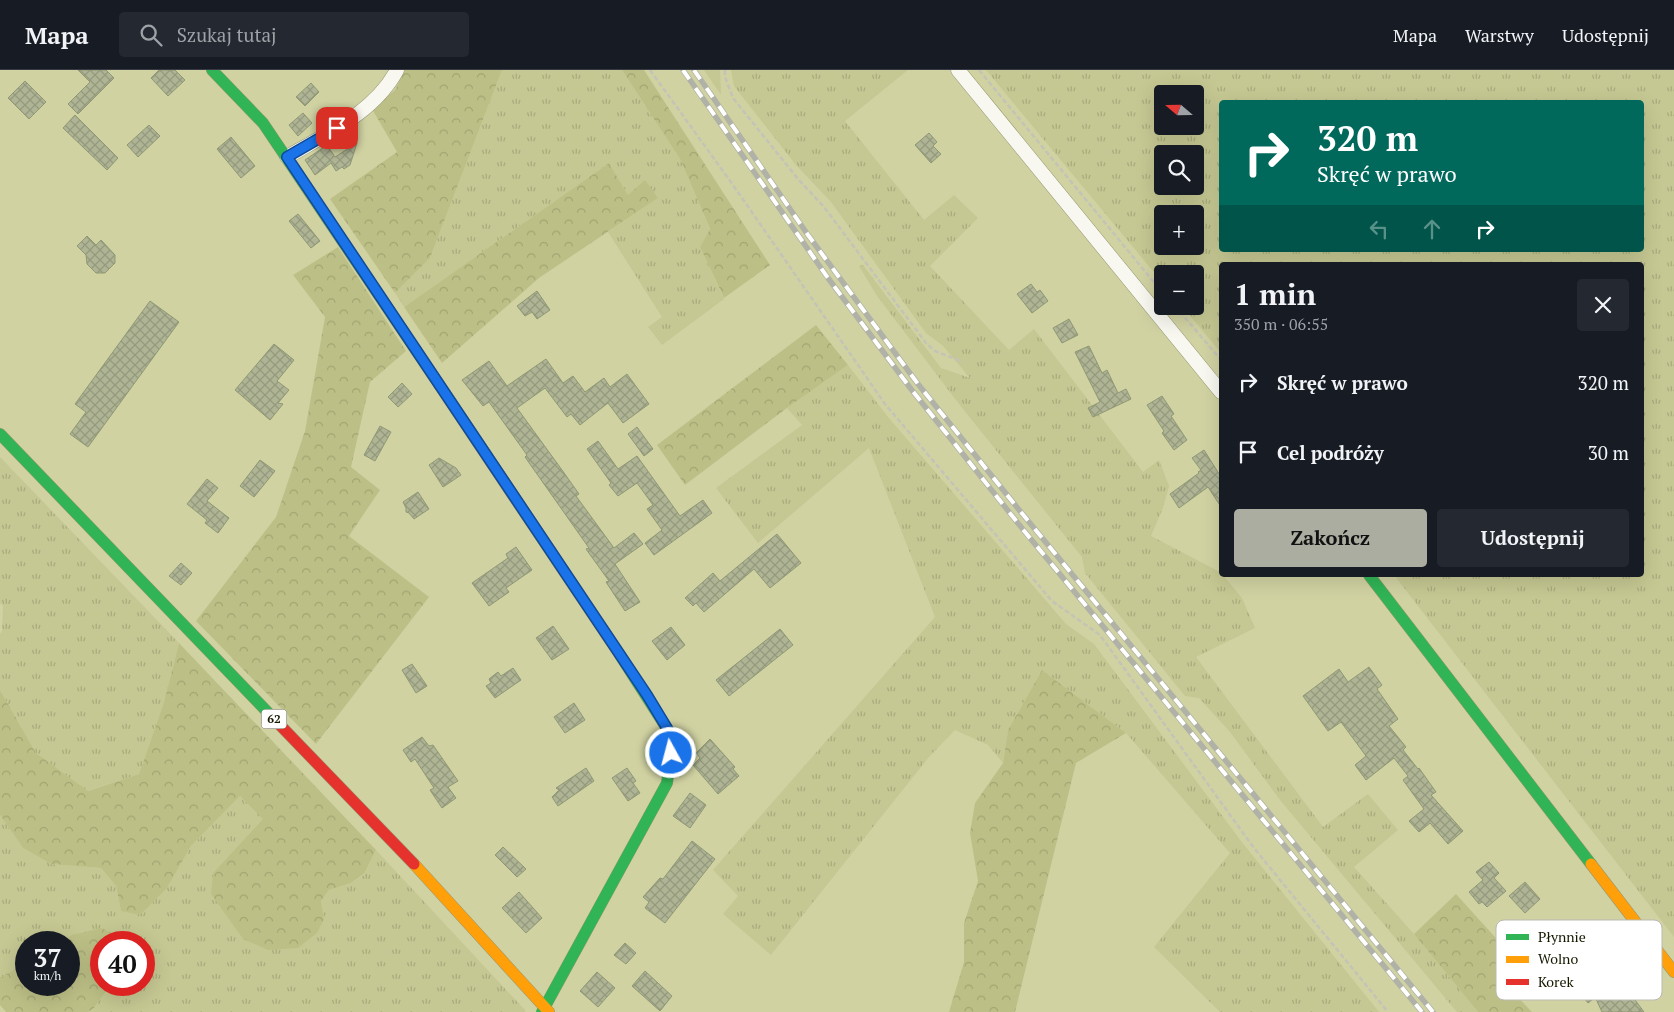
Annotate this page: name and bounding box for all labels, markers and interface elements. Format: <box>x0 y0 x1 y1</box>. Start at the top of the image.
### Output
search box <box>119 12 469 57</box>
text: Mapa <box>25 19 89 51</box>
icon: search <box>137 21 165 49</box>
text: Szukaj tutaj <box>177 22 277 47</box>
text: Mapa <box>1393 23 1437 47</box>
text: Warstwy <box>1465 23 1534 47</box>
text: Udostępnij <box>1562 23 1649 47</box>
north arrow <box>1154 85 1204 135</box>
map controls <box>1154 85 1204 315</box>
pin <box>316 107 358 149</box>
icon: arrive <box>323 114 351 142</box>
text: 320 m <box>1317 115 1418 161</box>
icon: right <box>1234 120 1299 185</box>
button: search <box>1154 145 1204 195</box>
text: Skręć w prawo <box>1317 159 1457 188</box>
button: + <box>1154 205 1204 255</box>
icon: left <box>1365 215 1393 243</box>
icon: ahead <box>1418 215 1446 243</box>
icon: right <box>1471 215 1499 243</box>
button: − <box>1154 265 1204 315</box>
text: 1 min <box>1234 274 1316 314</box>
button: close <box>1577 279 1629 331</box>
text: 350 m · 06:55 <box>1234 313 1328 335</box>
icon: right <box>1234 368 1262 396</box>
text: Skręć w prawo <box>1277 370 1408 395</box>
text: 320 m <box>1578 370 1629 395</box>
icon: arrive <box>1234 438 1262 466</box>
text: Cel podróży <box>1277 440 1384 465</box>
text: 30 m <box>1588 440 1629 465</box>
button: Zakończ <box>1234 509 1427 567</box>
button: Udostępnij <box>1437 509 1629 567</box>
road number: 62 <box>262 710 286 729</box>
position arrow <box>644 726 696 778</box>
legend <box>1496 920 1662 1000</box>
text: Płynnie <box>1538 927 1586 946</box>
speed limit sign: 40 <box>90 931 155 996</box>
text: 37 <box>33 941 62 974</box>
text: Wolno <box>1538 949 1578 968</box>
text: km/h <box>34 968 61 983</box>
text: Korek <box>1538 972 1575 991</box>

